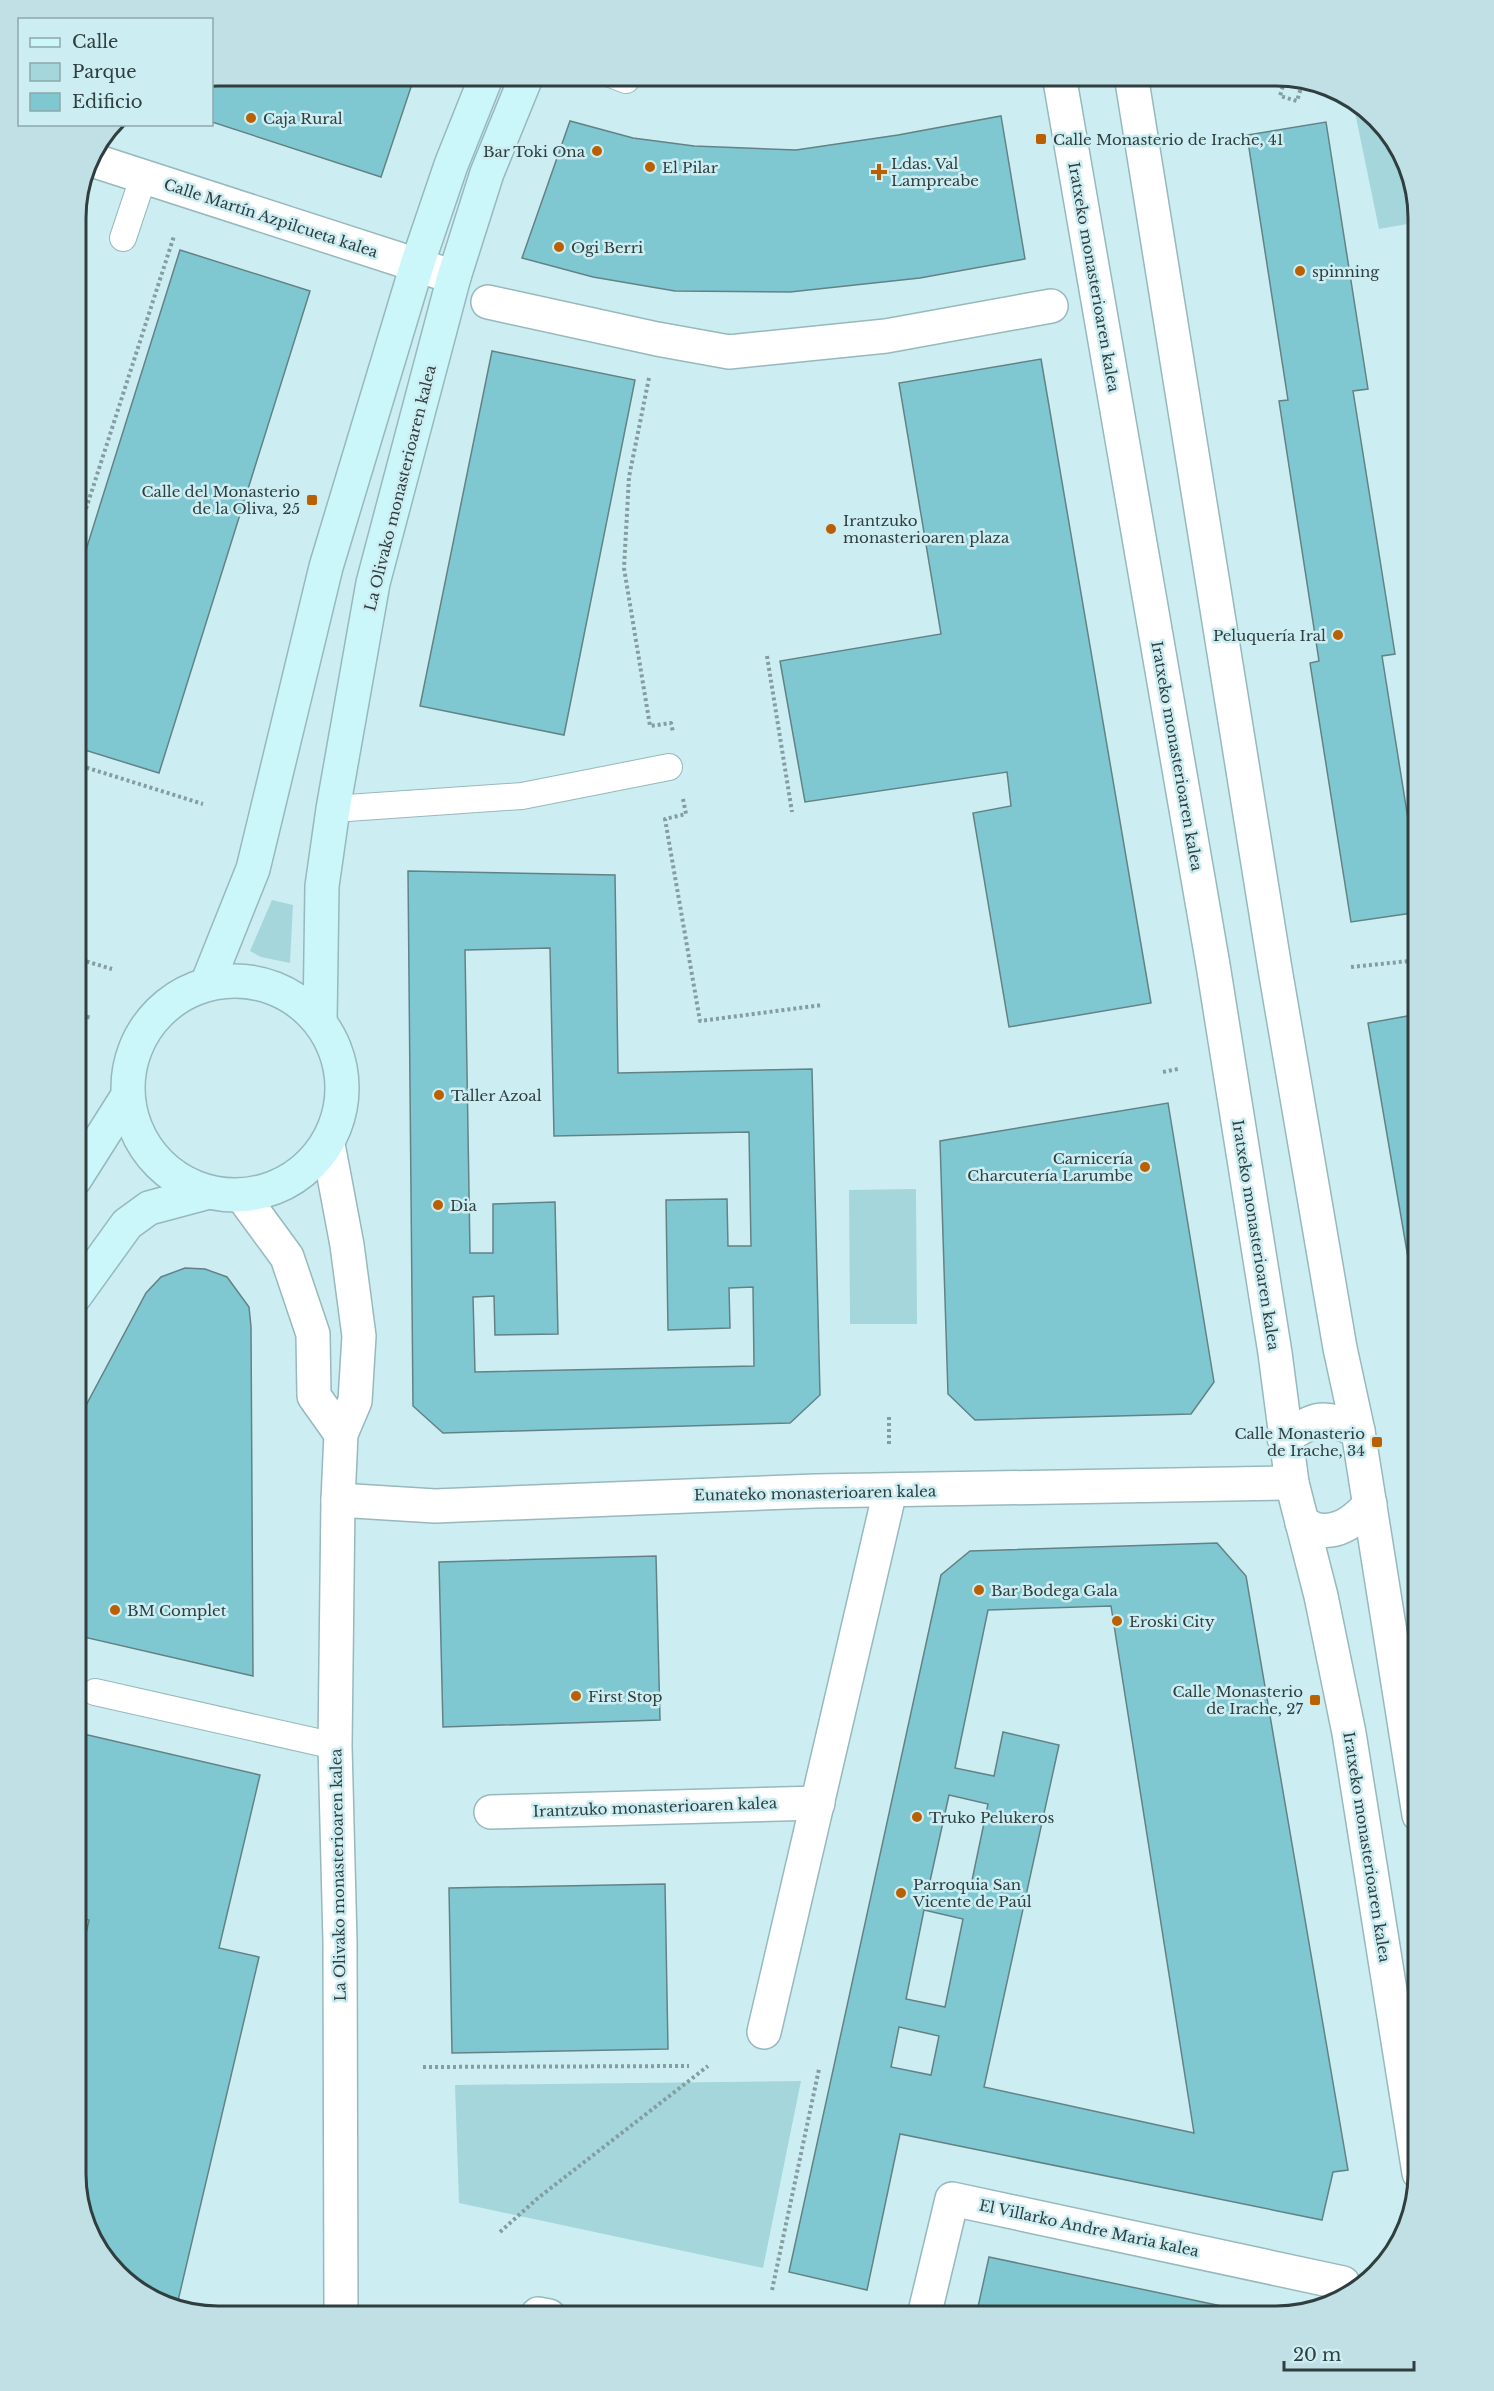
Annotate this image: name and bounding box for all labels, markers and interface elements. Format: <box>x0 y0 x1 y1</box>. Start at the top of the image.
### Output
legend <box>18 18 213 126</box>
text: Calle <box>72 31 118 53</box>
text: Parque <box>72 61 137 83</box>
text: Edificio <box>72 91 143 113</box>
place label: Caja Rural <box>263 109 343 128</box>
marker: Caja Rural <box>244 111 258 125</box>
place label: Calle Monasterio de Irache, 41 <box>1053 130 1283 149</box>
marker: Calle Monasterio de Irache, 41 <box>1034 132 1048 146</box>
place label: Bar Toki Ona <box>483 142 586 161</box>
marker: Bar Toki Ona <box>590 144 604 158</box>
place label: Ldas. Val Lampreabe <box>891 154 979 190</box>
place label: El Pilar <box>662 158 719 177</box>
marker: El Pilar <box>643 160 657 174</box>
street label: Iratxeko monasterioaren kalea <box>1064 161 1124 394</box>
marker: Ldas. Val Lampreabe <box>872 165 886 179</box>
street label: Calle Martín Azpilcueta kalea <box>162 174 381 262</box>
place label: Ogi Berri <box>571 238 643 257</box>
marker: Ogi Berri <box>552 240 566 254</box>
place label: spinning <box>1312 262 1380 281</box>
marker: spinning <box>1293 264 1307 278</box>
street label: La Olivako monasterioaren kalea <box>360 362 440 613</box>
place label: Calle del Monasterio de la Oliva, 25 <box>142 482 300 518</box>
marker: Calle del Monasterio de la Oliva, 25 <box>305 493 319 507</box>
place label: Irantzuko monasterioaren plaza <box>843 511 1010 547</box>
marker: Irantzuko monasterioaren plaza <box>824 522 838 536</box>
place label: Peluquería Iral <box>1213 626 1326 645</box>
marker: Peluquería Iral <box>1331 628 1345 642</box>
street label: Iratxeko monasterioaren kalea <box>1147 640 1207 873</box>
place label: Taller Azoal <box>451 1086 542 1105</box>
marker: Taller Azoal <box>432 1088 446 1102</box>
street label: Iratxeko monasterioaren kalea <box>1228 1118 1284 1352</box>
place label: Carnicería Charcutería Larumbe <box>967 1149 1134 1185</box>
marker: Carnicería Charcutería Larumbe <box>1138 1160 1152 1174</box>
place label: Dia <box>450 1196 477 1215</box>
marker: Dia <box>431 1198 445 1212</box>
place label: Calle Monasterio de Irache, 34 <box>1234 1424 1365 1460</box>
marker: Calle Monasterio de Irache, 34 <box>1370 1435 1384 1449</box>
street label: Eunateko monasterioaren kalea <box>694 1481 937 1505</box>
place label: Bar Bodega Gala <box>991 1581 1119 1600</box>
marker: Bar Bodega Gala <box>972 1583 986 1597</box>
place label: BM Complet <box>127 1601 227 1620</box>
marker: BM Complet <box>108 1603 122 1617</box>
place label: Eroski City <box>1129 1612 1215 1631</box>
marker: Eroski City <box>1110 1614 1124 1628</box>
place label: Calle Monasterio de Irache, 27 <box>1172 1682 1303 1718</box>
place label: First Stop <box>588 1687 662 1706</box>
marker: First Stop <box>569 1689 583 1703</box>
marker: Calle Monasterio de Irache, 27 <box>1308 1693 1322 1707</box>
street label: Iratxeko monasterioaren kalea <box>1339 1730 1395 1964</box>
street label: La Olivako monasterioaren kalea <box>326 1748 350 2002</box>
street label: Irantzuko monasterioaren kalea <box>532 1793 778 1821</box>
place label: Truko Pelukeros <box>929 1808 1054 1827</box>
marker: Truko Pelukeros <box>910 1810 924 1824</box>
place label: Parroquia San Vicente de Paúl <box>912 1875 1032 1911</box>
marker: Parroquia San Vicente de Paúl <box>894 1886 908 1900</box>
street label: El Villarko Andre Maria kalea <box>977 2195 1201 2261</box>
scale bar <box>1284 2334 1414 2372</box>
text: 20 m <box>1293 2344 1341 2366</box>

